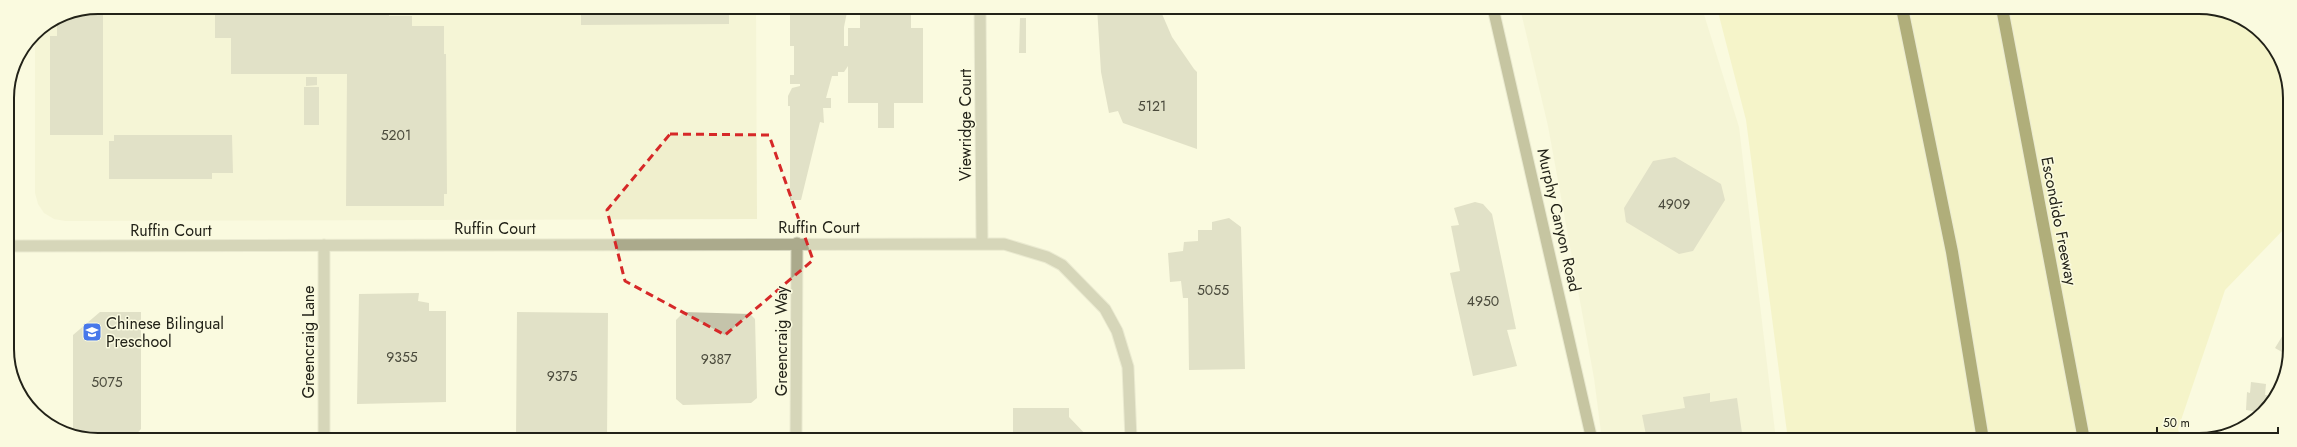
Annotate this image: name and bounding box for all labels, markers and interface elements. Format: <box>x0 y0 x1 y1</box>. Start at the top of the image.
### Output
street label: Viewridge Court <box>954 69 977 181</box>
house number: 5121 <box>1138 96 1166 116</box>
house number: 5201 <box>381 125 411 145</box>
street label: Murphy Canyon Road <box>1531 146 1587 294</box>
street label: Escondido Freeway <box>2035 155 2083 288</box>
house number: 4909 <box>1658 194 1690 214</box>
street label: Ruffin Court <box>778 216 860 239</box>
street label: Ruffin Court <box>454 217 536 240</box>
street label: Ruffin Court <box>130 219 212 242</box>
house number: 5055 <box>1197 280 1229 300</box>
street label: Greencraig Way <box>770 285 793 396</box>
street label: Greencraig Lane <box>297 286 320 398</box>
house number: 4950 <box>1467 291 1499 311</box>
place label: Chinese Bilingual Preschool <box>106 312 224 353</box>
school or university icon: Chinese Bilingual Preschool <box>81 321 103 343</box>
house number: 9355 <box>386 347 418 367</box>
house number: 9387 <box>701 349 732 369</box>
house number: 9375 <box>547 366 577 386</box>
house number: 5075 <box>91 372 123 392</box>
scale bar <box>2157 409 2278 435</box>
text: 50 m <box>2163 414 2190 432</box>

